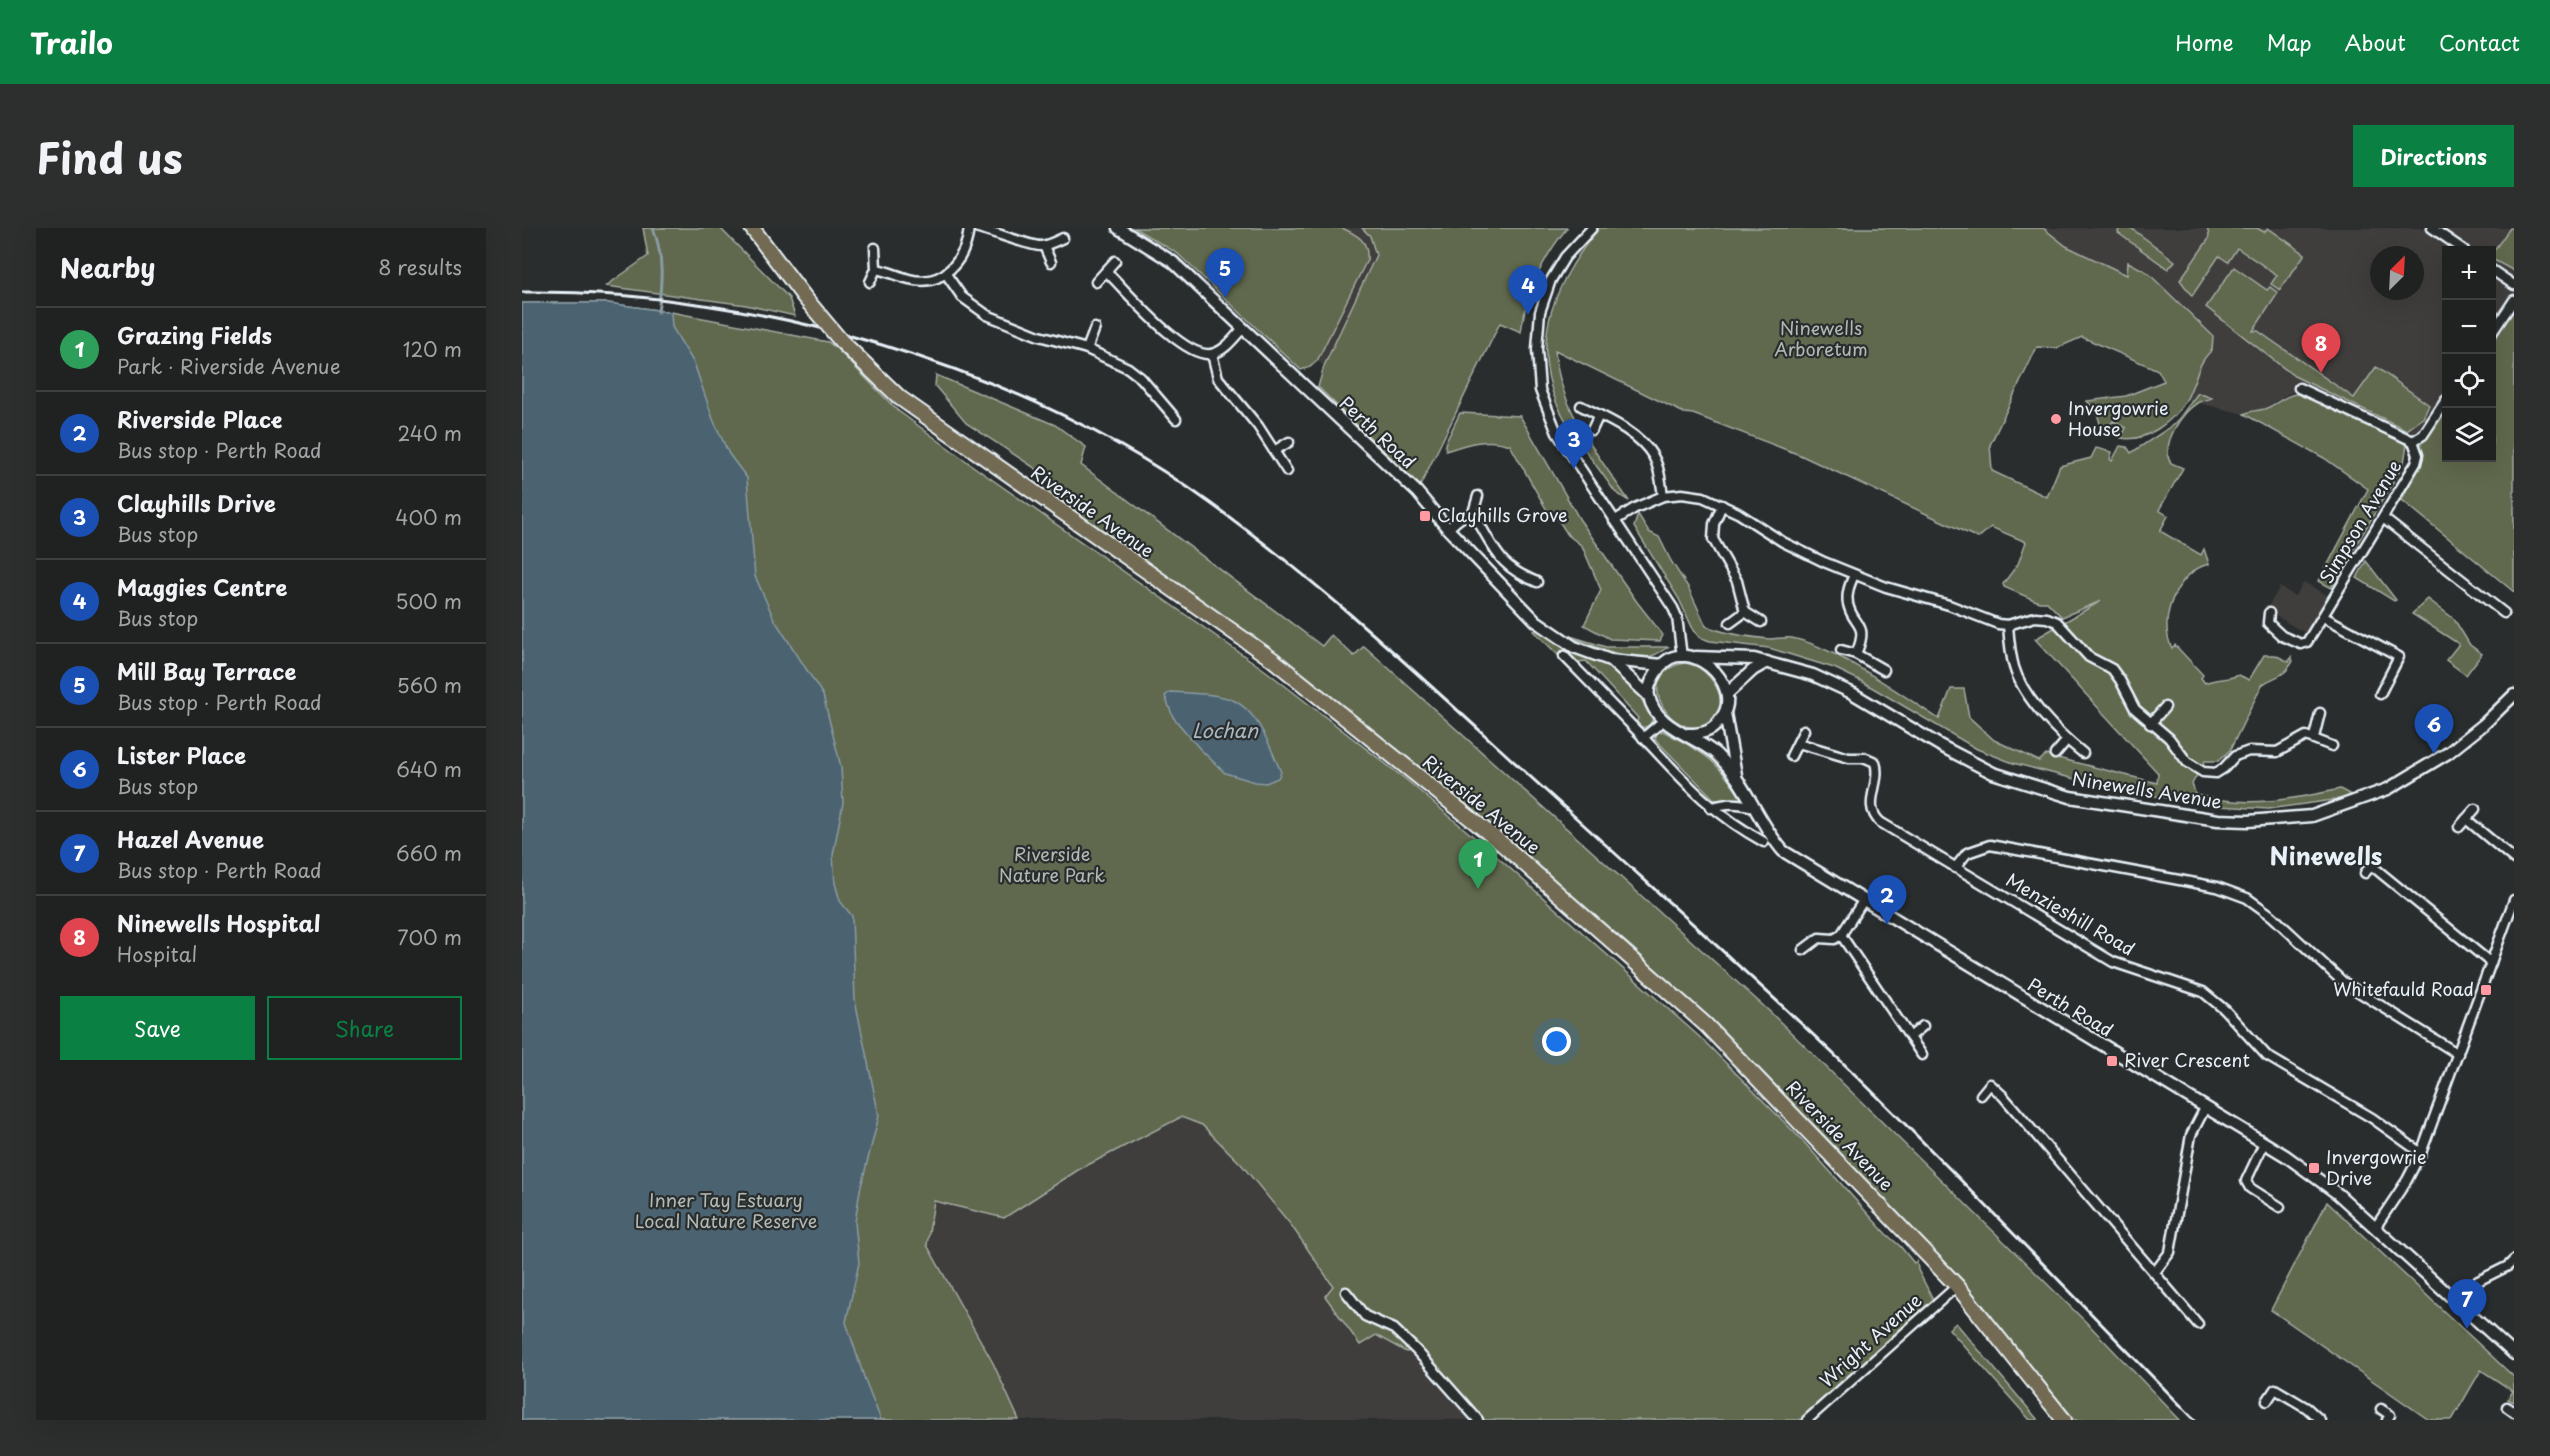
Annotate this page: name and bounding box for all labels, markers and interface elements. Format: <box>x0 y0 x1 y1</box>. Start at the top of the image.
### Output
text: Trailo <box>30 21 113 64</box>
text: Home <box>2175 26 2234 58</box>
text: Map <box>2267 26 2312 58</box>
text: About <box>2345 26 2406 58</box>
text: Contact <box>2439 26 2520 58</box>
text: Find us <box>36 125 183 188</box>
button: Directions <box>2353 125 2514 187</box>
north arrow <box>2370 246 2424 300</box>
map controls <box>2442 246 2496 462</box>
button: + <box>2442 246 2496 300</box>
text: Nearby <box>60 248 155 287</box>
pin: 5 <box>1206 248 1244 298</box>
text: 8 results <box>378 252 462 282</box>
pin: 4 <box>1508 266 1548 315</box>
button: − <box>2442 300 2496 354</box>
park label: Ninewells Arboretum <box>1774 314 1868 362</box>
text: Grazing Fields <box>117 318 272 351</box>
pin: 8 <box>2302 324 2340 373</box>
text: 1 <box>75 334 84 364</box>
text: 120 m <box>403 334 462 364</box>
text: Park · Riverside Avenue <box>117 351 341 381</box>
button: locate <box>2442 354 2496 408</box>
street label: Perth Road <box>1334 389 1422 474</box>
place label: Invergowrie House <box>2068 394 2169 442</box>
text: Riverside Place <box>117 402 283 435</box>
button: layers <box>2442 408 2496 462</box>
marker: Invergowrie House <box>2049 412 2063 426</box>
text: 2 <box>72 418 87 448</box>
text: 240 m <box>397 418 462 448</box>
pin: 3 <box>1554 420 1594 469</box>
text: Bus stop · Perth Road <box>117 435 322 465</box>
street label: Simpson Avenue <box>2312 454 2407 588</box>
street label: Riverside Avenue <box>1026 458 1160 563</box>
text: Clayhills Drive <box>117 486 276 519</box>
place label: Clayhills Grove <box>1437 501 1568 528</box>
text: 3 <box>73 502 86 532</box>
text: 400 m <box>395 502 462 532</box>
marker: Clayhills Grove <box>1418 509 1432 523</box>
text: Bus stop <box>117 519 198 549</box>
text: Maggies Centre <box>117 570 288 603</box>
text: 4 <box>73 586 86 616</box>
text: 500 m <box>395 586 462 616</box>
text: Bus stop <box>117 603 198 633</box>
text: Mill Bay Terrace <box>117 654 296 687</box>
text: 5 <box>73 670 86 700</box>
text: 560 m <box>397 670 462 700</box>
text: Bus stop · Perth Road <box>117 687 322 717</box>
pin: 6 <box>2414 704 2454 754</box>
water label: Lochan <box>1192 715 1259 745</box>
text: Lister Place <box>117 738 246 771</box>
street label: Riverside Avenue <box>1417 748 1547 860</box>
text: 6 <box>72 754 87 784</box>
text: 640 m <box>396 754 462 784</box>
street label: Ninewells Avenue <box>2070 764 2224 815</box>
text: Bus stop <box>117 771 198 801</box>
text: Hazel Avenue <box>117 822 264 855</box>
district label: Ninewells <box>2270 837 2382 873</box>
text: 7 <box>74 838 85 868</box>
text: 660 m <box>396 838 462 868</box>
park label: Riverside Nature Park <box>999 840 1105 888</box>
pin: 1 <box>1458 840 1498 889</box>
text: Bus stop · Perth Road <box>117 855 322 885</box>
street label: Menzieshill Road <box>2001 866 2140 962</box>
pin: 2 <box>1868 876 1906 925</box>
text: Ninewells Hospital <box>117 906 321 939</box>
text: 8 <box>73 922 86 952</box>
text: 700 m <box>397 922 462 952</box>
text: Hospital <box>117 939 197 969</box>
street label: Perth Road <box>2023 971 2119 1043</box>
place label: Whitefauld Road <box>2333 975 2474 1002</box>
marker: Whitefauld Road <box>2479 983 2493 997</box>
button: Save <box>60 996 255 1060</box>
button: Share <box>267 996 462 1060</box>
your location <box>1542 1027 1571 1056</box>
place label: River Crescent <box>2124 1046 2250 1073</box>
marker: River Crescent <box>2105 1054 2119 1068</box>
street label: Riverside Avenue <box>1780 1074 1900 1196</box>
place label: Invergowrie Drive <box>2326 1143 2427 1191</box>
marker: Invergowrie Drive <box>2307 1161 2321 1175</box>
park label: Inner Tay Estuary Local Nature Reserve <box>635 1186 817 1234</box>
pin: 7 <box>2448 1280 2486 1329</box>
street label: Wright Avenue <box>1813 1287 1927 1393</box>

